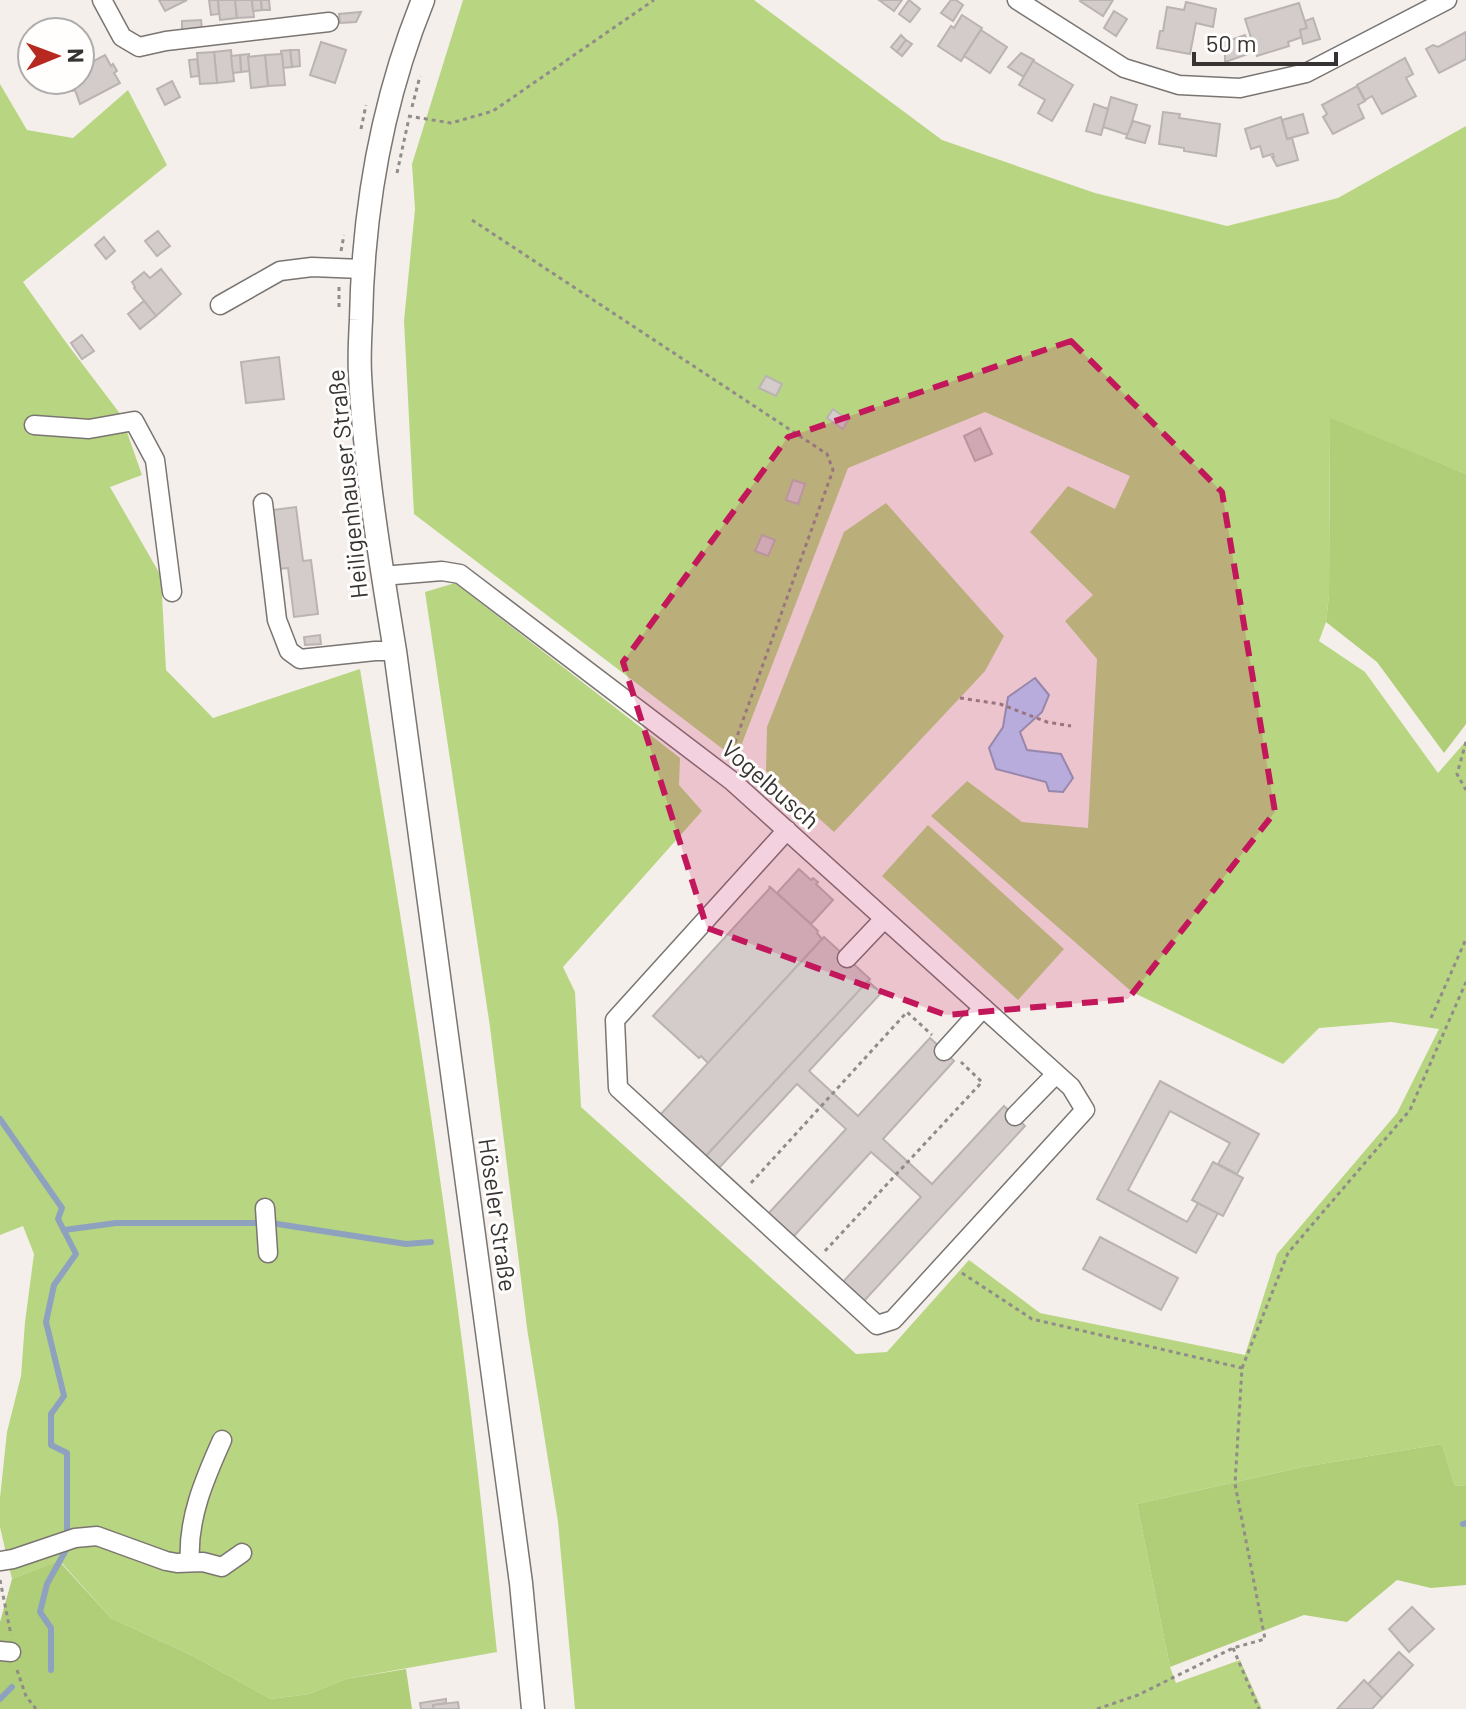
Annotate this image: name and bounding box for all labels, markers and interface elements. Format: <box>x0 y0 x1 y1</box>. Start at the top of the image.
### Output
north arrow <box>16 16 96 96</box>
scale bar <box>1194 16 1336 66</box>
text: 50 m <box>1206 28 1257 57</box>
text: N <box>64 48 90 63</box>
street label: Heiligenhauser Straße <box>320 368 373 600</box>
street label: Vogelbusch <box>716 734 826 834</box>
street label: Höseler Straße <box>473 1136 524 1293</box>

